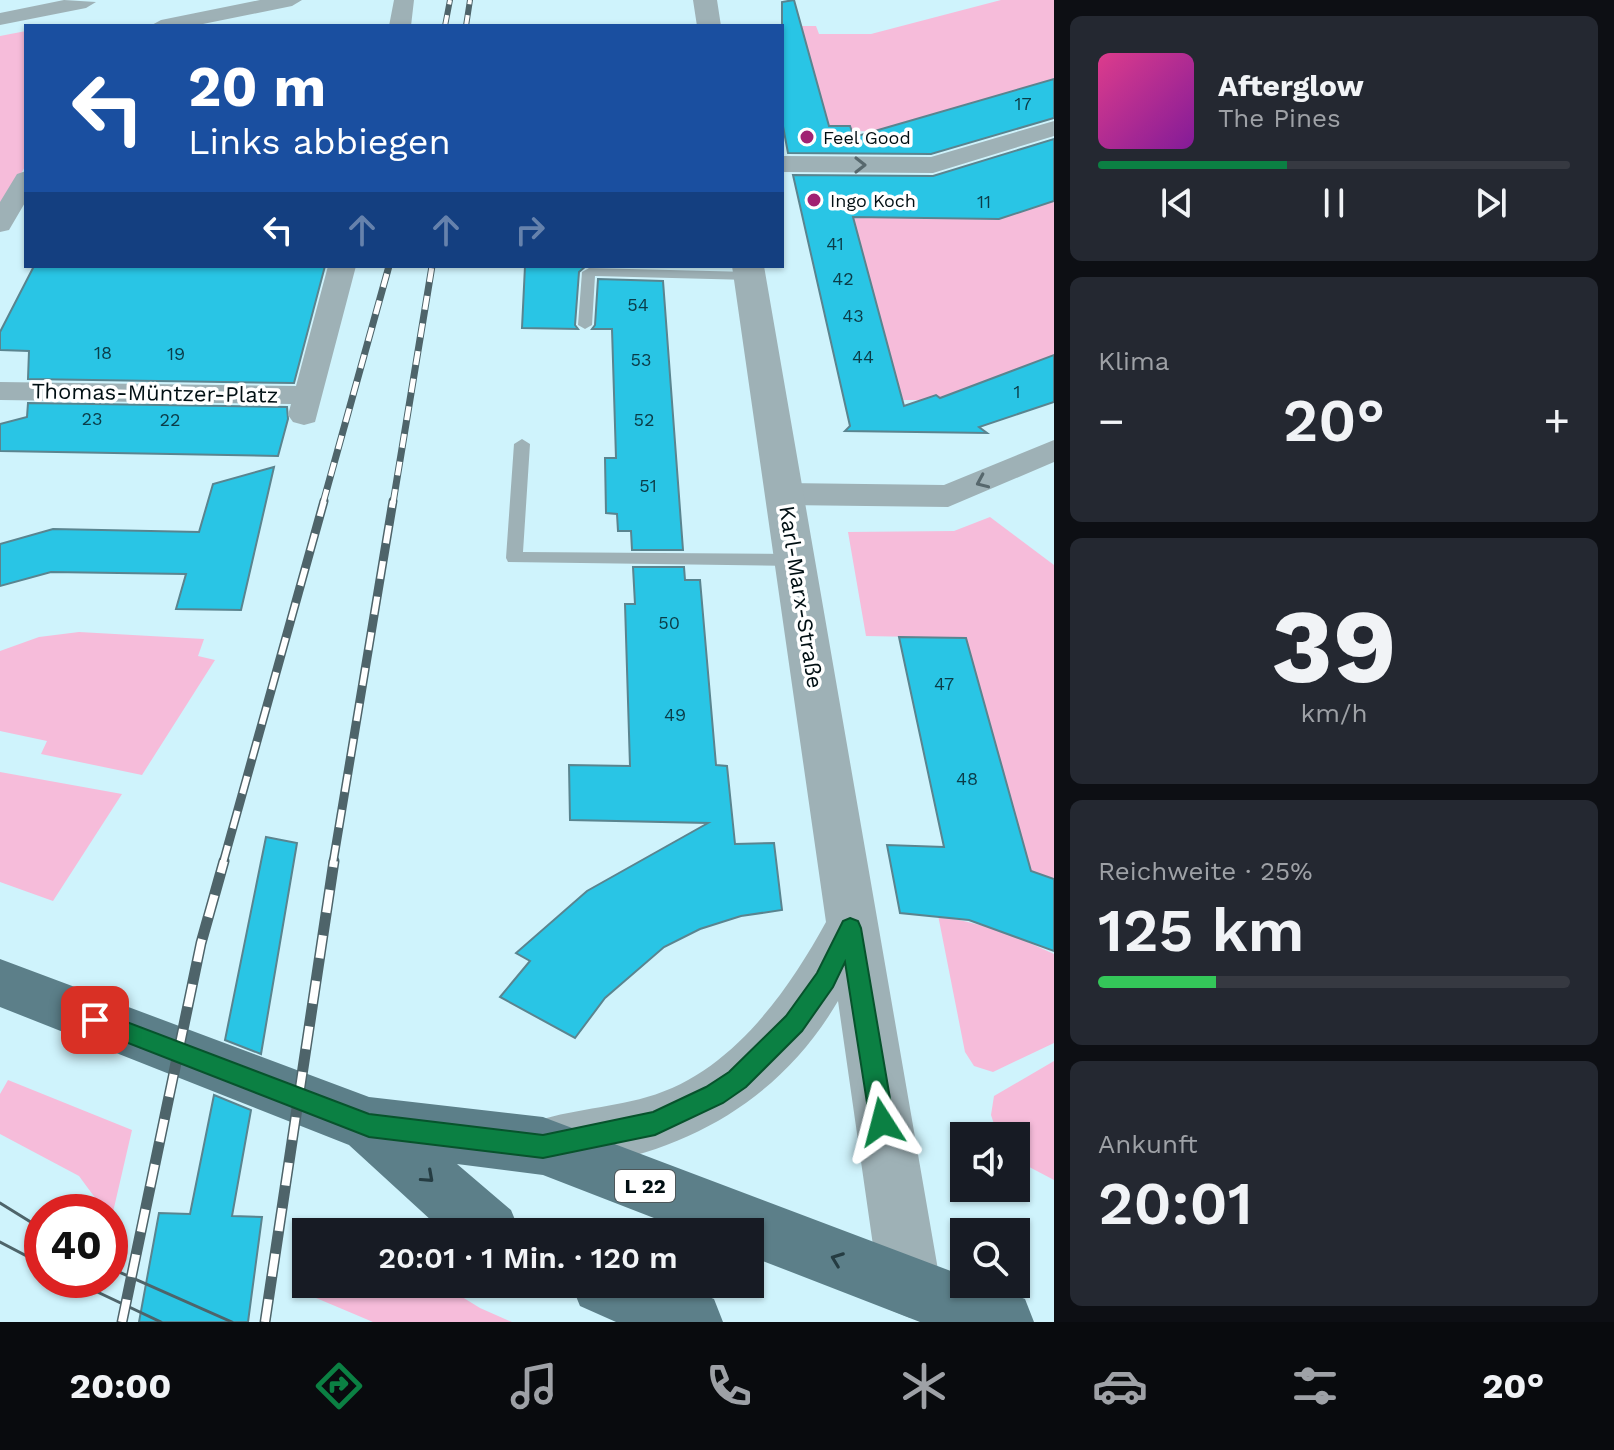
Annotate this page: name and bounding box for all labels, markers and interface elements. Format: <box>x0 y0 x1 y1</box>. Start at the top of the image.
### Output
text: 20 m <box>188 54 326 120</box>
icon: left <box>56 56 160 160</box>
text: Afterglow <box>1218 68 1364 103</box>
house number: 17 <box>1014 93 1032 114</box>
text: The Pines <box>1218 103 1341 133</box>
text: Links abbiegen <box>188 121 451 163</box>
place label: Feel Good <box>823 127 911 148</box>
marker: Feel Good <box>798 128 816 146</box>
one-way arrow <box>854 156 867 173</box>
icon: previous <box>1155 181 1199 225</box>
icon: pause <box>1312 181 1356 225</box>
icon: next <box>1469 181 1513 225</box>
place label: Ingo Koch <box>830 190 916 211</box>
marker: Ingo Koch <box>805 191 823 209</box>
house number: 11 <box>977 191 991 212</box>
icon: left <box>256 208 300 252</box>
icon: ahead <box>340 208 384 252</box>
icon: ahead <box>424 208 468 252</box>
icon: right <box>508 208 552 252</box>
house number: 41 <box>826 233 844 254</box>
house number: 42 <box>832 268 854 289</box>
house number: 54 <box>627 294 649 315</box>
house number: 43 <box>842 305 864 326</box>
house number: 18 <box>94 342 112 363</box>
house number: 19 <box>167 343 185 364</box>
house number: 44 <box>852 346 874 367</box>
text: Klima <box>1098 346 1169 376</box>
house number: 53 <box>631 349 651 370</box>
street label: Thomas-Müntzer-Platz <box>31 378 279 408</box>
house number: 1 <box>1013 381 1021 402</box>
text: 20° <box>1283 385 1385 456</box>
text: − <box>1098 395 1125 447</box>
text: + <box>1543 395 1570 447</box>
house number: 23 <box>82 408 103 429</box>
house number: 22 <box>160 409 181 430</box>
house number: 52 <box>634 409 654 430</box>
one-way arrow <box>976 472 991 488</box>
house number: 51 <box>639 475 657 496</box>
street label: Karl-Marx-Straße <box>774 504 828 690</box>
text: 39 <box>1271 585 1397 707</box>
house number: 50 <box>658 612 680 633</box>
house number: 47 <box>934 673 954 694</box>
text: km/h <box>1301 698 1367 728</box>
house number: 49 <box>664 704 686 725</box>
house number: 48 <box>956 768 978 789</box>
text: Reichweite · 25% <box>1098 856 1313 886</box>
text: 125 km <box>1098 895 1305 966</box>
pin <box>61 986 129 1054</box>
icon: arrive <box>73 998 117 1042</box>
position arrow <box>840 1080 924 1164</box>
map controls <box>950 1122 1030 1298</box>
button: sound <box>950 1122 1030 1202</box>
text: Ankunft <box>1098 1129 1198 1159</box>
one-way arrow <box>418 1168 433 1182</box>
text: 20:01 <box>1098 1168 1253 1239</box>
road number: L 22 <box>615 1170 675 1202</box>
speed limit sign: 40 <box>24 1194 128 1298</box>
button: search <box>950 1218 1030 1298</box>
text: 20:01 · 1 Min. · 120 m <box>378 1240 678 1275</box>
one-way arrow <box>831 1252 845 1269</box>
icon: directions <box>311 1358 367 1414</box>
icon: music <box>506 1358 562 1414</box>
icon: phone <box>701 1358 757 1414</box>
icon: climate <box>896 1358 952 1414</box>
icon: car <box>1092 1358 1148 1414</box>
icon: filters <box>1287 1358 1343 1414</box>
text: 20:00 <box>70 1365 171 1407</box>
text: 20° <box>1482 1365 1544 1407</box>

